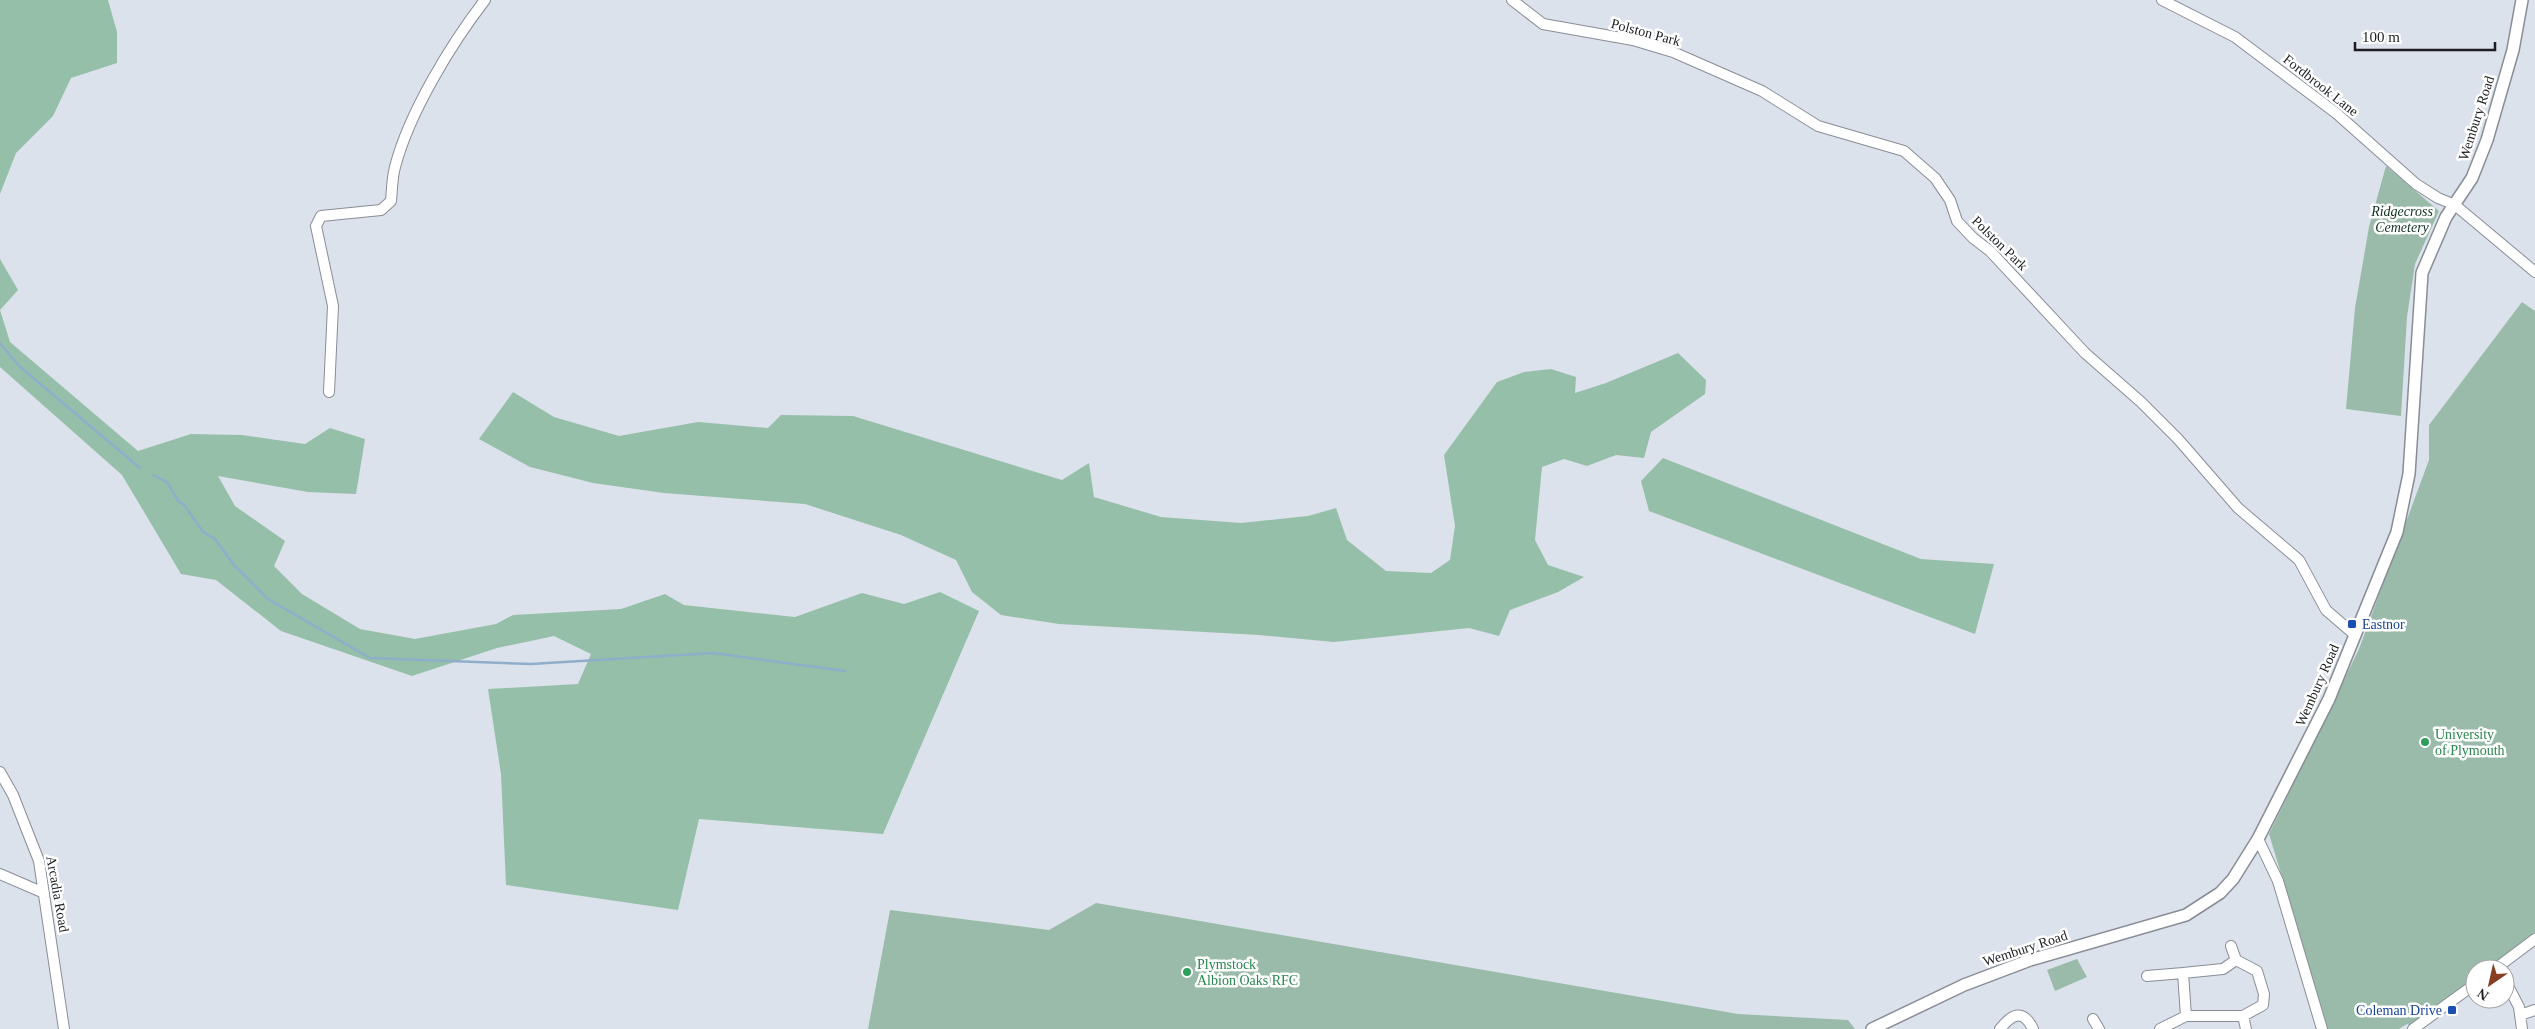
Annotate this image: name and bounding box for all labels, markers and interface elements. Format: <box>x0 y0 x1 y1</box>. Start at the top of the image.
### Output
street label: Polston Park <box>1610 16 1682 49</box>
scale bar <box>2355 20 2495 52</box>
text: 100 m <box>2362 29 2400 45</box>
street label: Fordbrook Lane <box>2280 52 2361 119</box>
street label: Wembury Road <box>2456 74 2497 162</box>
park label: Ridgecross Cemetery <box>2370 204 2433 235</box>
street label: Polston Park <box>1969 213 2030 273</box>
place label: Eastnor <box>2362 617 2405 632</box>
marker: Eastnor <box>2346 618 2358 630</box>
street label: Wembury Road <box>2293 642 2342 728</box>
place label: University of Plymouth <box>2435 727 2505 758</box>
marker: University of Plymouth <box>2419 736 2431 748</box>
street label: Arcadia Road <box>43 855 72 933</box>
street label: Wembury Road <box>1981 928 2069 969</box>
place label: Plymstock Albion Oaks RFC <box>1197 957 1298 988</box>
north arrow <box>2465 959 2515 1009</box>
marker: Plymstock Albion Oaks RFC <box>1181 966 1193 978</box>
text: N <box>2475 985 2491 1003</box>
place label: Coleman Drive <box>2356 1003 2442 1018</box>
marker: Coleman Drive <box>2446 1004 2458 1016</box>

